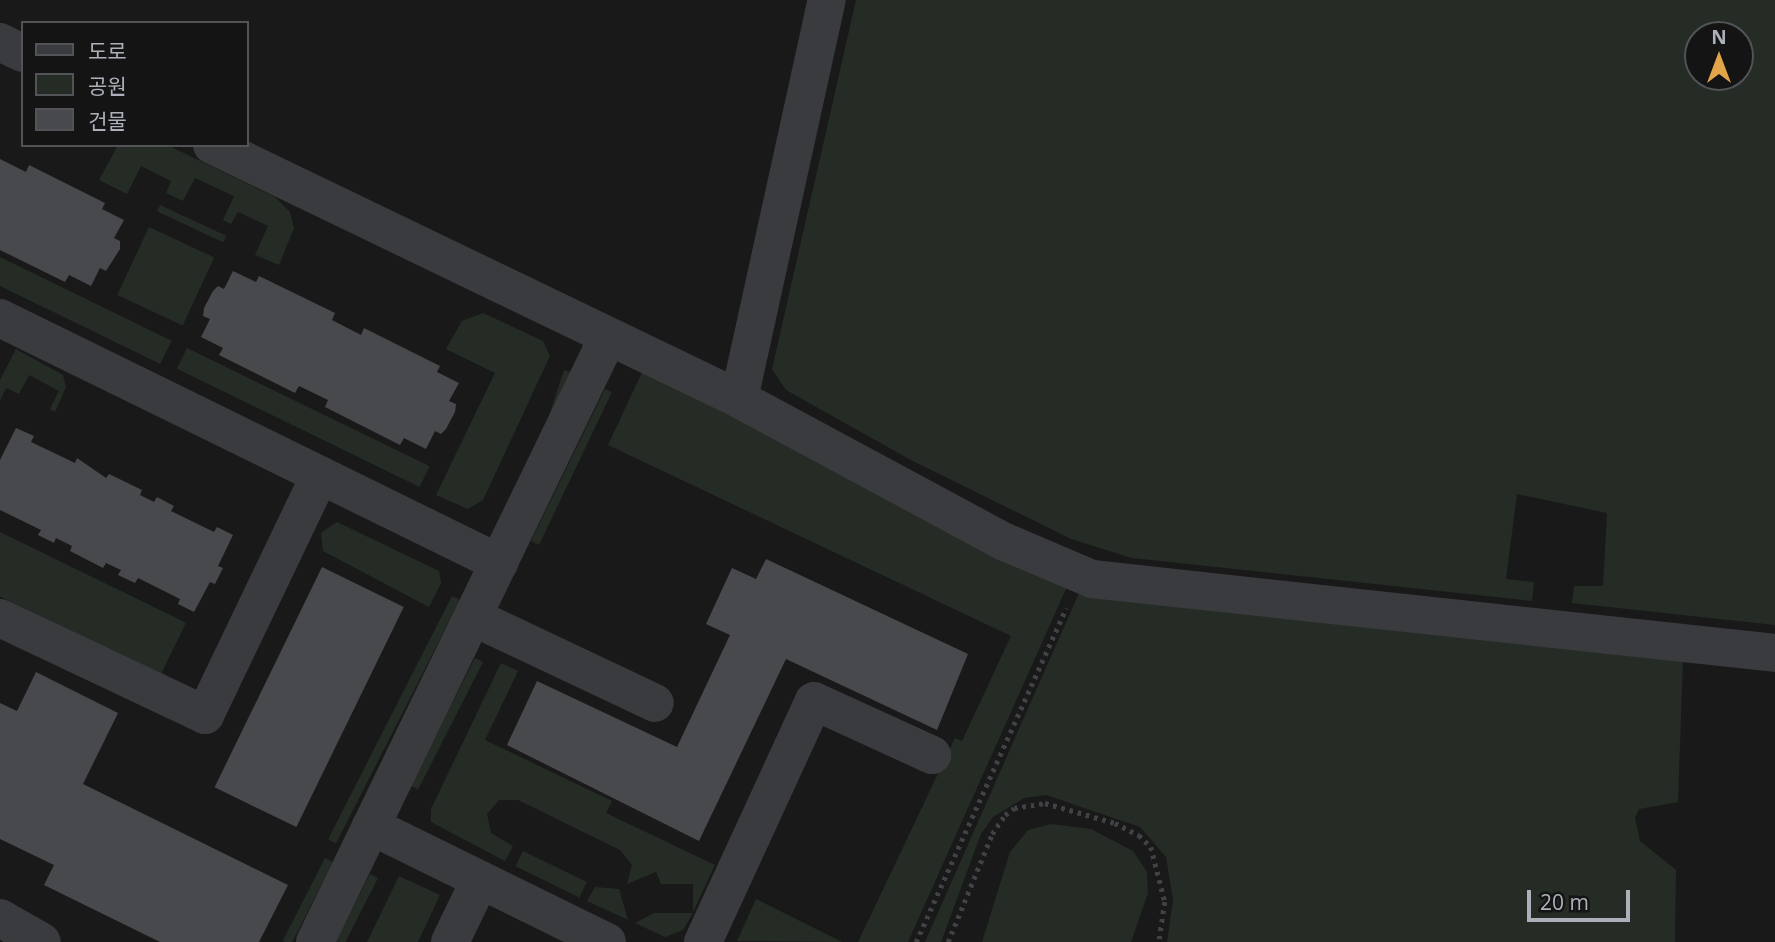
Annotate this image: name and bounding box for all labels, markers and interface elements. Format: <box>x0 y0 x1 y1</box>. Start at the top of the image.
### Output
legend <box>21 21 248 147</box>
north arrow <box>1684 21 1754 91</box>
text: N <box>1711 24 1727 50</box>
text: 도로 <box>88 37 127 65</box>
text: 공원 <box>88 72 127 100</box>
text: 건물 <box>88 107 127 135</box>
scale bar <box>1530 876 1633 920</box>
text: 20 m <box>1540 888 1589 916</box>

